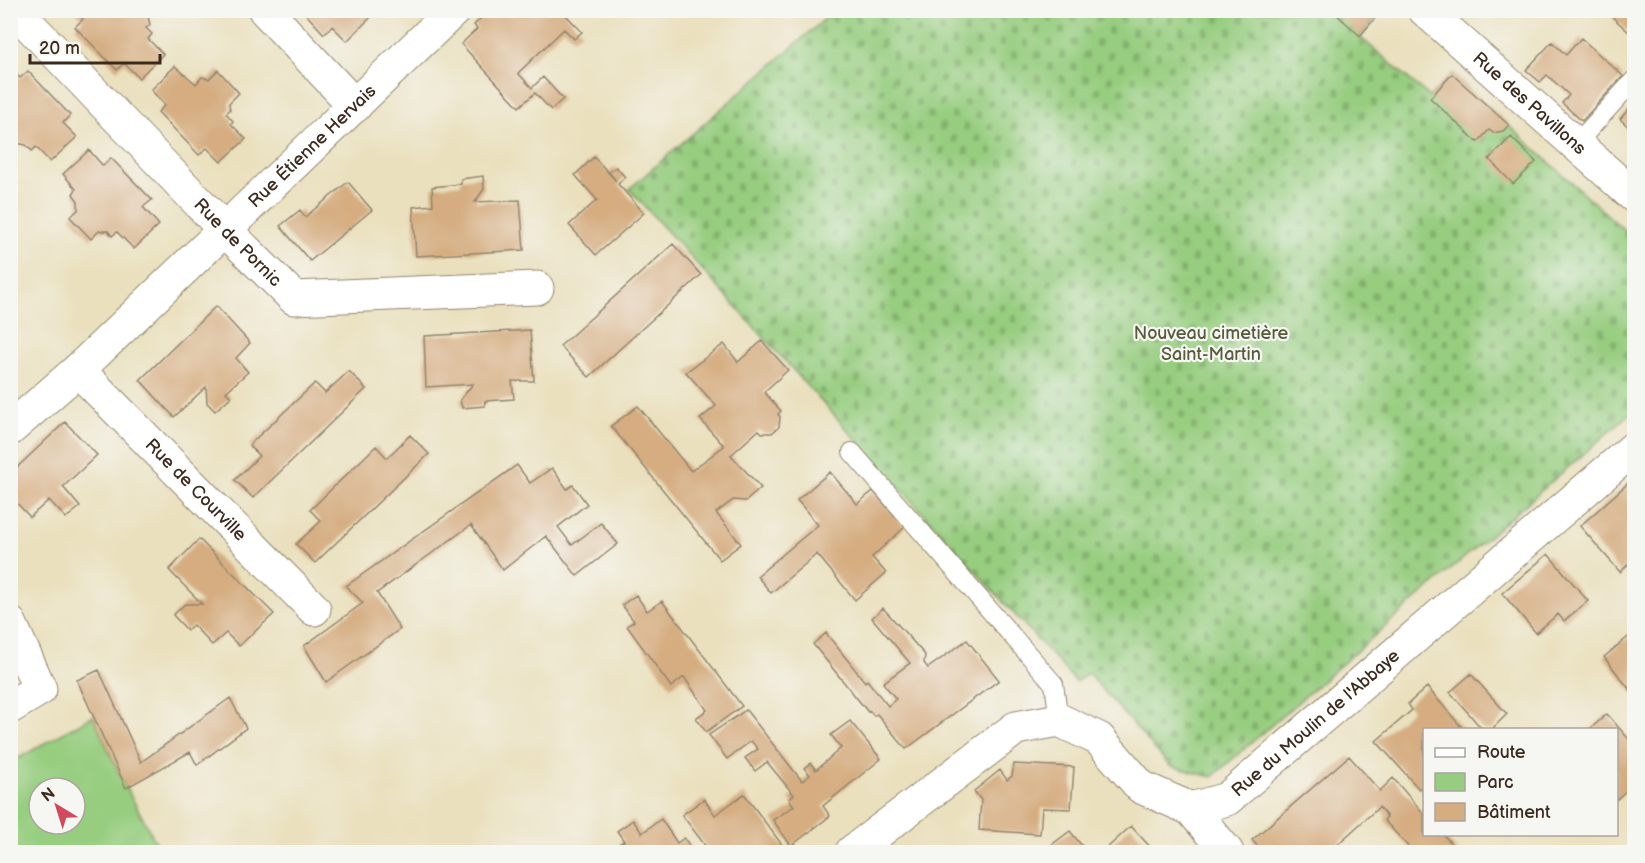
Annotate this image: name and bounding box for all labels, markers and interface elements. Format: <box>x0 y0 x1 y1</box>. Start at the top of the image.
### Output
scale bar <box>30 27 160 65</box>
text: 20 m <box>39 38 80 59</box>
street label: Rue des Pavillons <box>1468 48 1590 159</box>
street label: Rue Étienne Hervais <box>244 80 380 212</box>
street label: Rue de Pornic <box>189 194 286 291</box>
park label: Nouveau cimetière Saint-Martin <box>1134 323 1289 365</box>
street label: Rue de Courville <box>141 434 251 546</box>
street label: Rue du Moulin de l'Abbaye <box>1228 645 1404 801</box>
legend <box>1423 728 1618 836</box>
text: Route <box>1477 742 1526 763</box>
text: Parc <box>1477 772 1514 793</box>
north arrow <box>27 776 87 836</box>
text: N <box>38 784 59 807</box>
text: Bâtiment <box>1477 802 1551 823</box>

